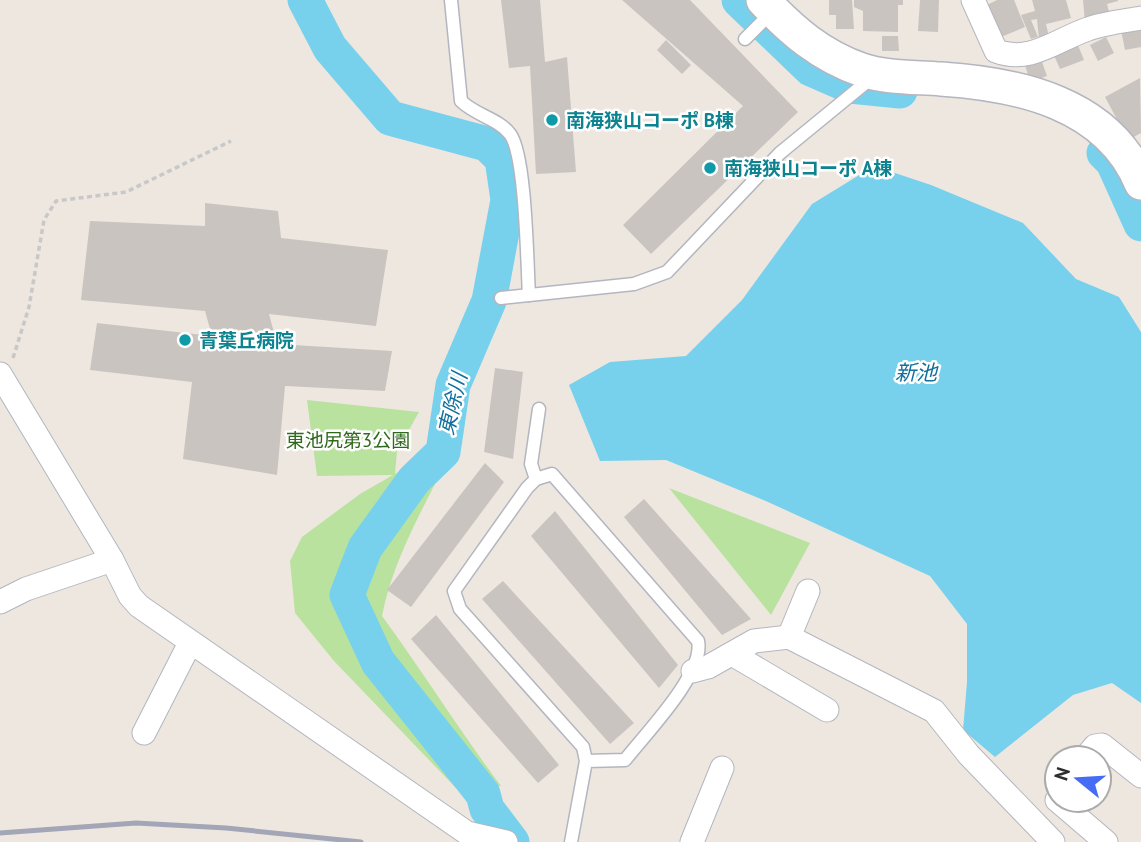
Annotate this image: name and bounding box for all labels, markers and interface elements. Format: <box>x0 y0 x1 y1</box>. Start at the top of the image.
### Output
place label: 南海狭山コーポ B棟 <box>566 108 734 132</box>
marker: 南海狭山コーポ B棟 <box>544 112 560 128</box>
place label: 南海狭山コーポ A棟 <box>724 156 892 180</box>
marker: 南海狭山コーポ A棟 <box>702 160 718 176</box>
place label: 青葉丘病院 <box>199 328 294 352</box>
marker: 青葉丘病院 <box>177 332 193 348</box>
water label: 新池 <box>895 359 939 386</box>
water label: 東除川 <box>432 368 473 438</box>
park label: 東池尻第3公園 <box>286 428 410 452</box>
north arrow <box>1043 744 1113 814</box>
text: N <box>1048 764 1075 783</box>

